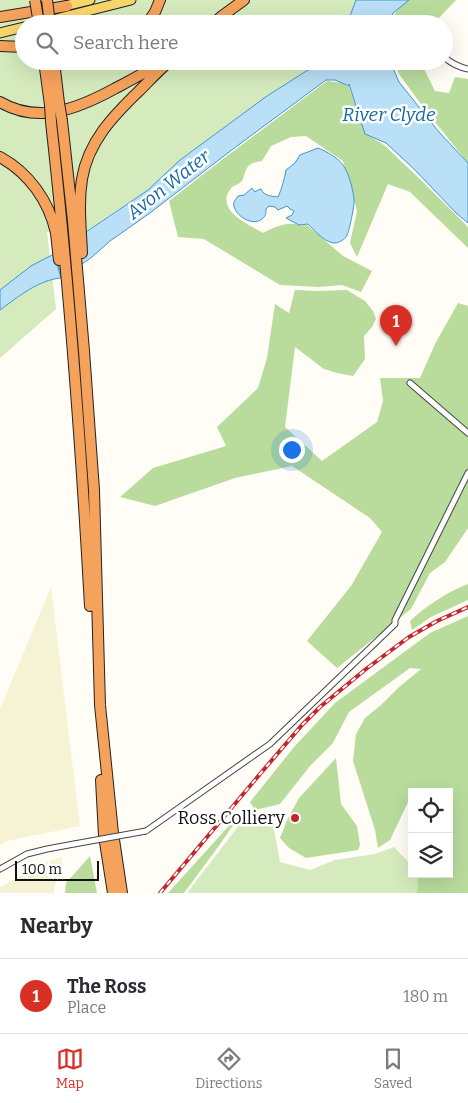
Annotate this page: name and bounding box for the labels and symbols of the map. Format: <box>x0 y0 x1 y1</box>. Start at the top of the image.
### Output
water label: River Clyde <box>342 103 436 126</box>
water label: Avon Water <box>121 144 216 225</box>
pin: 1 <box>380 305 412 346</box>
your location <box>279 437 305 463</box>
place label: Ross Colliery <box>178 807 285 829</box>
marker: Ross Colliery <box>289 812 301 824</box>
scale bar <box>15 858 99 881</box>

